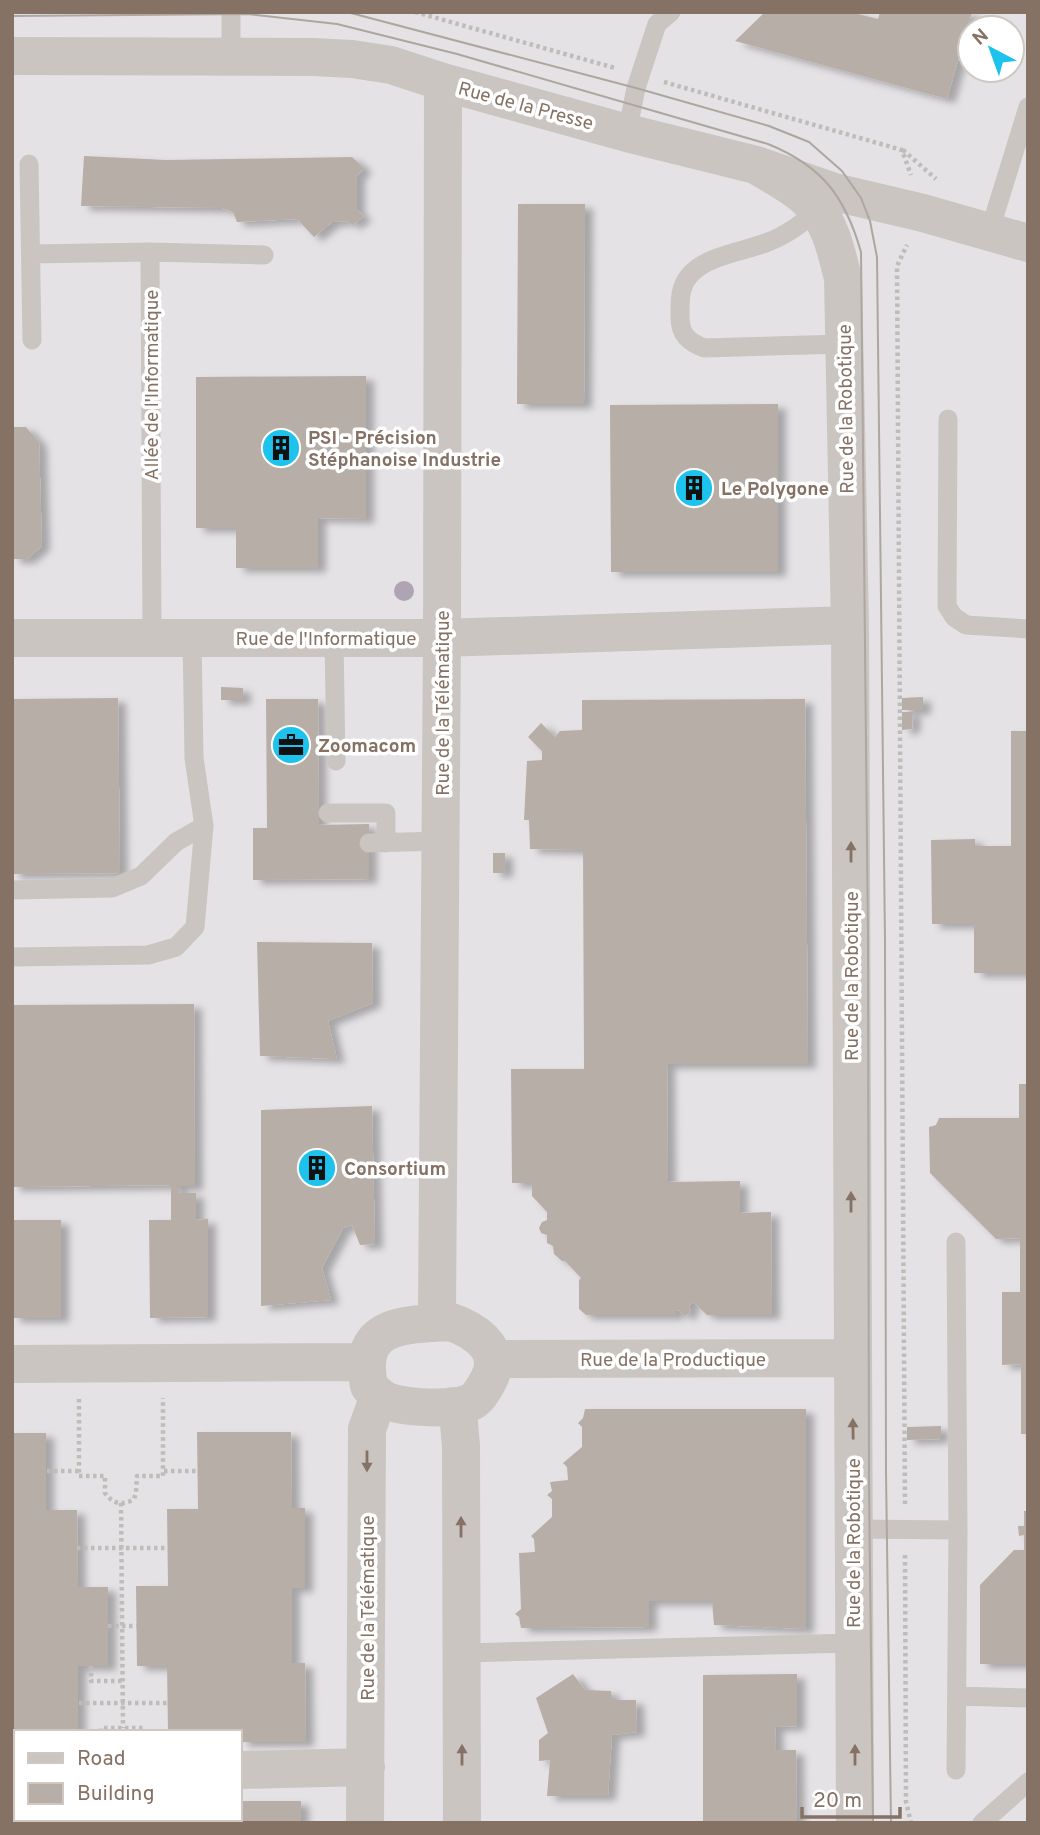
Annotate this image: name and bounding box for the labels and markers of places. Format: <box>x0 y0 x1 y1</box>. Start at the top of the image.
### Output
building icon: PSI - Précision Stéphanoise Industrie <box>260 427 302 469</box>
place label: PSI - Précision Stéphanoise Industrie <box>308 427 501 473</box>
building icon: Le Polygone <box>673 467 715 509</box>
place label: Le Polygone <box>721 478 829 502</box>
office icon: Zoomacom <box>270 724 312 766</box>
place label: Zoomacom <box>318 735 416 759</box>
building icon: Consortium <box>296 1147 338 1189</box>
place label: Consortium <box>344 1158 446 1182</box>

